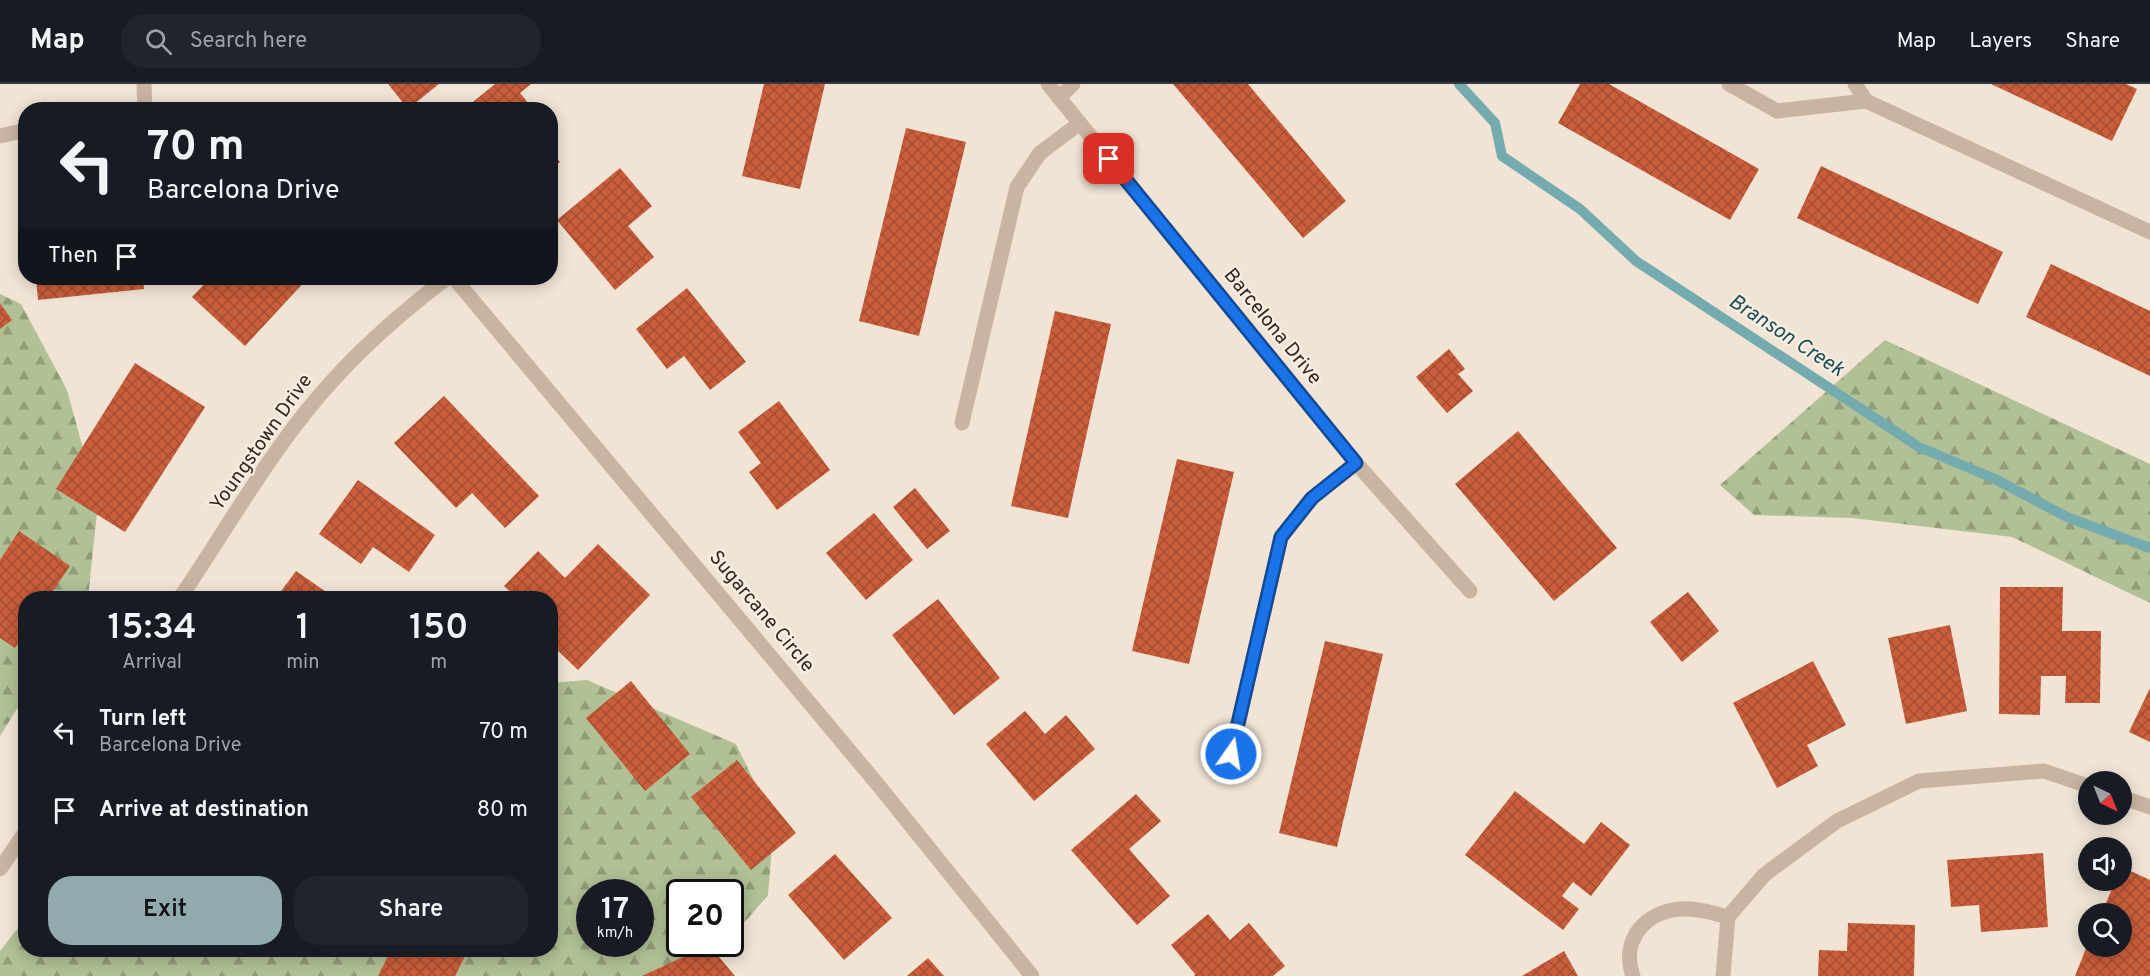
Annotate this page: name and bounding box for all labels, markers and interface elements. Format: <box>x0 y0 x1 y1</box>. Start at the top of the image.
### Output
search box <box>121 14 541 68</box>
text: Map <box>30 23 85 59</box>
icon: search <box>142 25 175 58</box>
text: Search here <box>190 28 307 55</box>
text: Map <box>1897 28 1936 55</box>
text: Layers <box>1969 28 2032 55</box>
text: Share <box>2065 28 2120 55</box>
text: 70 m <box>147 122 245 175</box>
icon: left <box>48 126 126 204</box>
pin <box>1083 133 1134 184</box>
icon: arrive <box>1092 142 1125 175</box>
text: Barcelona Drive <box>147 174 339 208</box>
icon: arrive <box>110 240 143 273</box>
text: Then <box>48 243 98 270</box>
street label: Barcelona Drive <box>1217 263 1327 391</box>
water label: Branson Creek <box>1723 289 1849 384</box>
street label: Youngstown Drive <box>205 369 319 517</box>
street label: Sugarcane Circle <box>702 546 820 678</box>
text: 15:34 <box>107 606 197 652</box>
text: 1 <box>296 606 310 652</box>
text: 150 <box>409 606 469 652</box>
text: Arrival <box>122 650 182 676</box>
text: min <box>286 650 319 676</box>
text: m <box>430 650 447 676</box>
text: Turn left <box>99 706 187 733</box>
icon: left <box>48 716 81 749</box>
text: 70 m <box>479 719 528 746</box>
position arrow <box>1199 722 1263 786</box>
text: Barcelona Drive <box>99 733 242 759</box>
north arrow <box>2078 771 2132 825</box>
map controls <box>2078 771 2132 957</box>
icon: arrive <box>48 794 81 827</box>
text: Arrive at destination <box>99 797 309 824</box>
text: 80 m <box>477 797 528 824</box>
button: sound <box>2078 837 2132 891</box>
button: Exit <box>48 876 282 945</box>
button: Share <box>294 876 528 945</box>
speed limit sign: 20 <box>666 879 744 957</box>
text: 17 <box>601 892 629 929</box>
button: search <box>2078 903 2132 957</box>
text: km/h <box>597 924 633 943</box>

